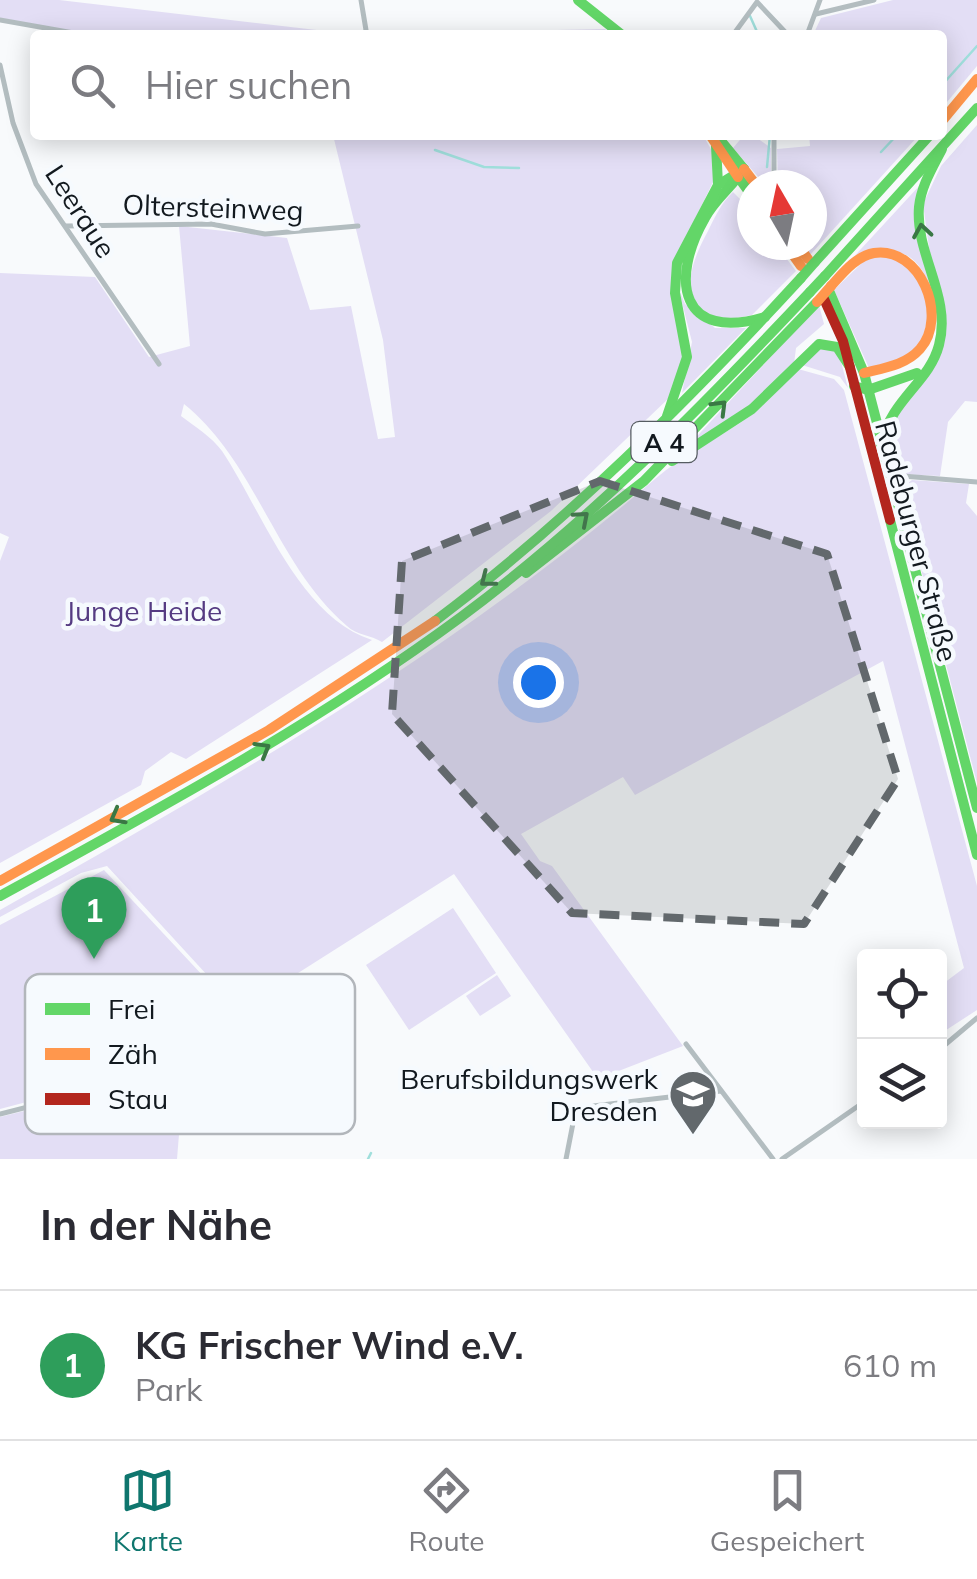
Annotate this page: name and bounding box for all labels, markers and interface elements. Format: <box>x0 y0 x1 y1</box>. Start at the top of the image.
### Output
search box <box>30 30 947 140</box>
icon: search <box>65 58 120 113</box>
text: Hier suchen <box>145 61 352 109</box>
street label: Leeraue <box>38 158 124 264</box>
north arrow <box>737 170 827 260</box>
street label: Oltersteinweg <box>122 186 304 228</box>
one-way arrow <box>912 222 933 239</box>
one-way arrow <box>708 401 726 419</box>
street label: Radeburger Straße <box>868 417 966 665</box>
road number: A 4 <box>632 422 696 462</box>
one-way arrow <box>570 512 589 530</box>
one-way arrow <box>481 568 499 586</box>
park label: Junge Heide <box>66 593 222 628</box>
your location <box>513 657 564 708</box>
one-way arrow <box>252 741 270 761</box>
one-way arrow <box>109 805 127 825</box>
pin: 1 <box>62 876 126 959</box>
map controls <box>857 949 947 1129</box>
button: locate <box>857 949 947 1039</box>
legend <box>25 974 355 1134</box>
text: Frei <box>108 991 155 1026</box>
text: Zäh <box>108 1036 158 1071</box>
button: layers <box>857 1039 947 1129</box>
place label: Berufsbildungswerk Dresden <box>400 1061 659 1128</box>
school or university icon: Berufsbildungswerk Dresden <box>667 1068 719 1136</box>
text: Stau <box>108 1081 168 1116</box>
text: In der Nähe <box>40 1198 272 1251</box>
text: KG Frischer Wind e.V. <box>135 1321 524 1369</box>
text: 1 <box>63 1345 82 1385</box>
text: 610 m <box>843 1345 937 1385</box>
text: Park <box>135 1369 202 1409</box>
tab: Karte <box>113 1463 183 1558</box>
tab: Route <box>408 1463 484 1558</box>
tab: Gespeichert <box>710 1463 864 1558</box>

